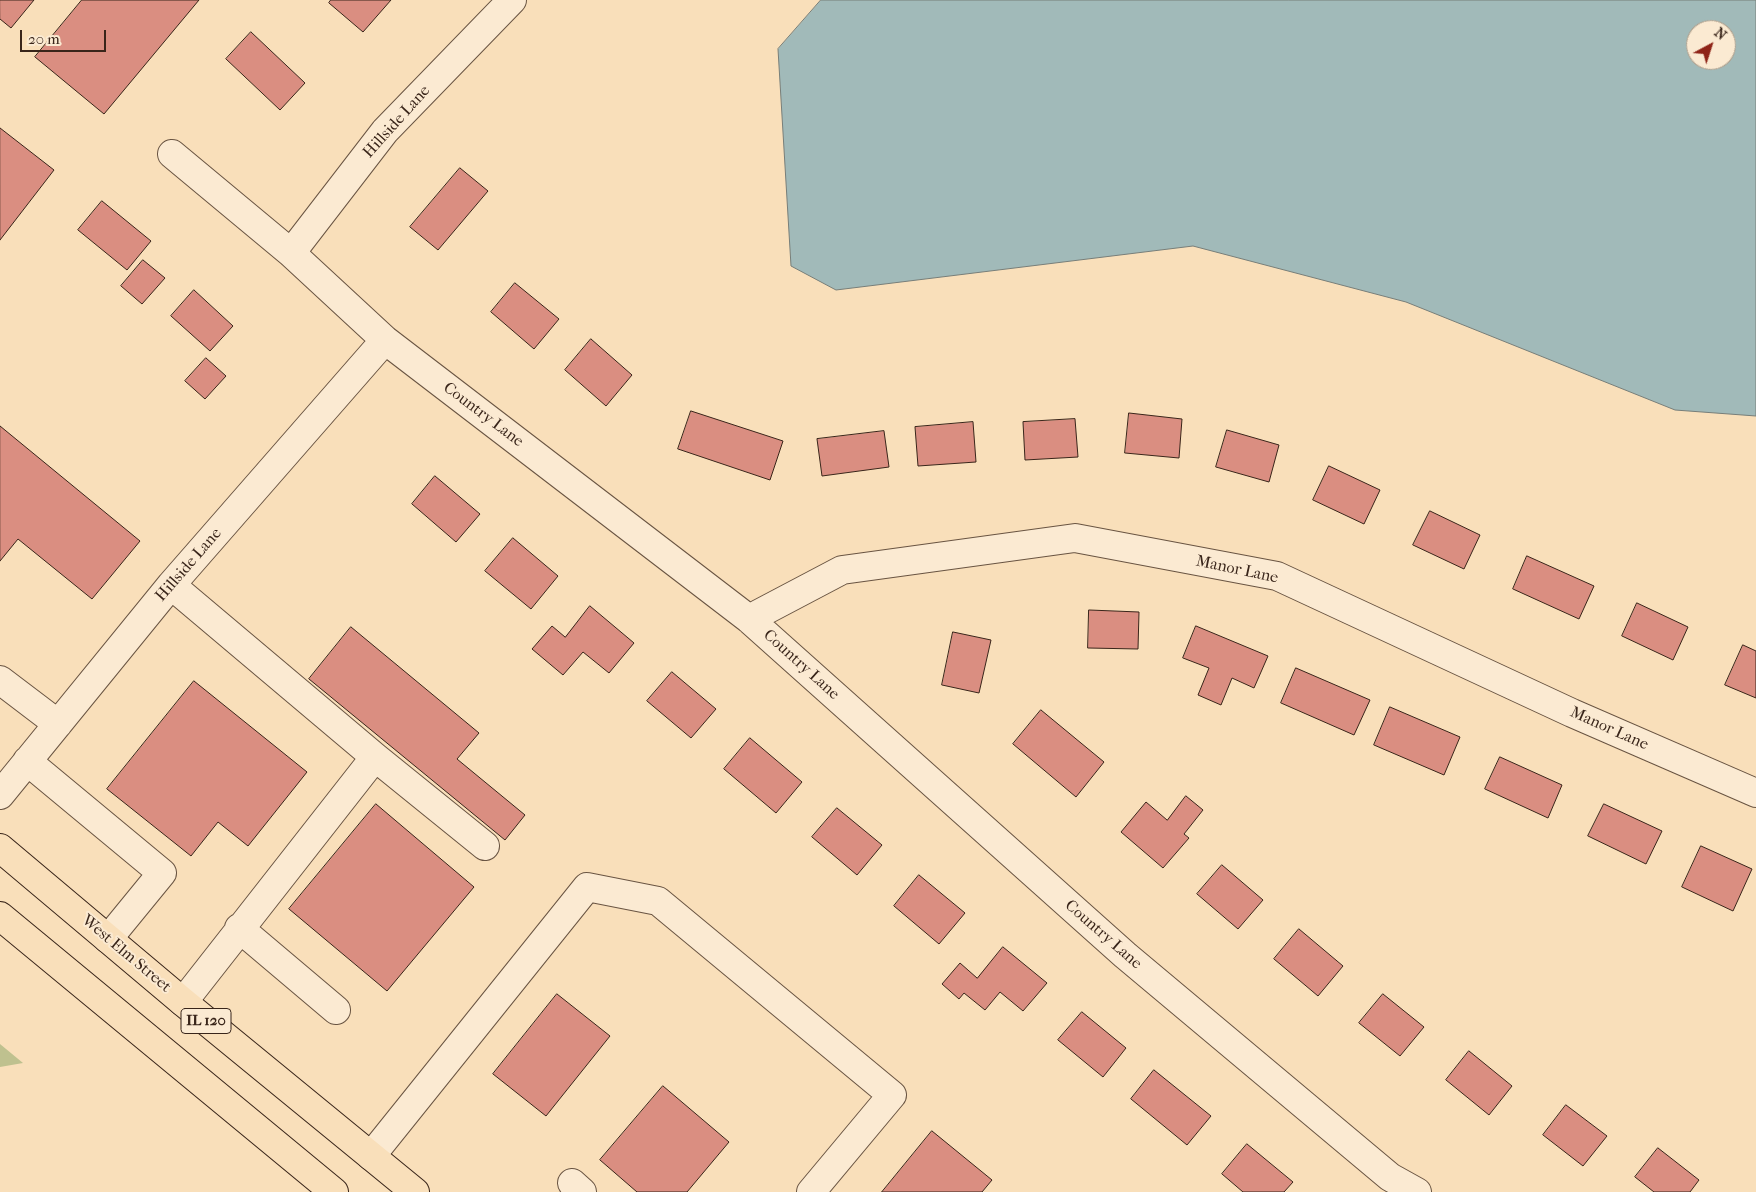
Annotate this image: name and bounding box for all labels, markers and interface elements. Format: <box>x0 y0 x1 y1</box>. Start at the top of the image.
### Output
scale bar <box>22 20 109 52</box>
north arrow <box>1686 20 1736 70</box>
text: N <box>1711 24 1730 44</box>
text: 20 m <box>28 30 60 48</box>
street label: Hillside Lane <box>359 82 435 162</box>
street label: Country Lane <box>439 379 527 451</box>
street label: Hillside Lane <box>152 524 226 606</box>
street label: Manor Lane <box>1194 552 1280 588</box>
street label: Country Lane <box>759 626 843 704</box>
street label: Manor Lane <box>1567 703 1651 755</box>
street label: Country Lane <box>1061 896 1145 974</box>
street label: West Elm Street <box>77 911 175 997</box>
road number: IL 120 <box>181 1008 231 1034</box>

